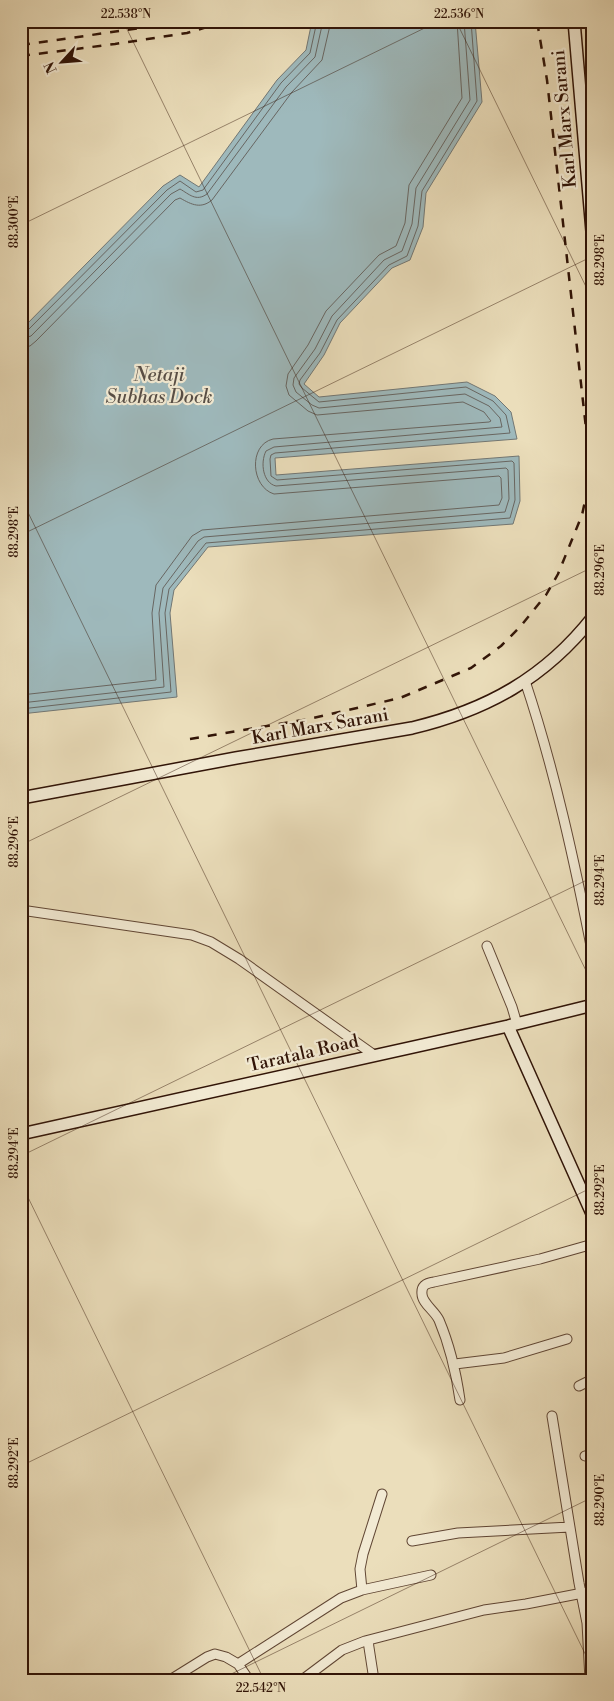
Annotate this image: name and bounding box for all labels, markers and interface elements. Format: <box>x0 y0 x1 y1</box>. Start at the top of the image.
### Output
text: 22.538°N <box>101 7 151 22</box>
text: 22.536°N <box>434 7 484 22</box>
north arrow <box>38 38 88 88</box>
street label: Karl Marx Sarani <box>547 49 582 189</box>
text: N <box>41 58 62 76</box>
text: 88.300°E <box>7 196 22 248</box>
text: 88.298°E <box>593 234 608 286</box>
water label: Netaji Subhas Dock <box>106 363 212 409</box>
text: 88.298°E <box>7 506 22 558</box>
text: 88.296°E <box>593 544 608 596</box>
street label: Karl Marx Sarani <box>250 703 390 750</box>
text: 88.296°E <box>7 816 22 868</box>
text: 88.294°E <box>593 854 608 906</box>
street label: Taratala Road <box>245 1029 362 1077</box>
text: 88.294°E <box>7 1127 22 1179</box>
text: 88.292°E <box>593 1164 608 1216</box>
text: 88.292°E <box>7 1437 22 1489</box>
text: 88.290°E <box>593 1474 608 1526</box>
text: 22.542°N <box>236 1681 286 1696</box>

